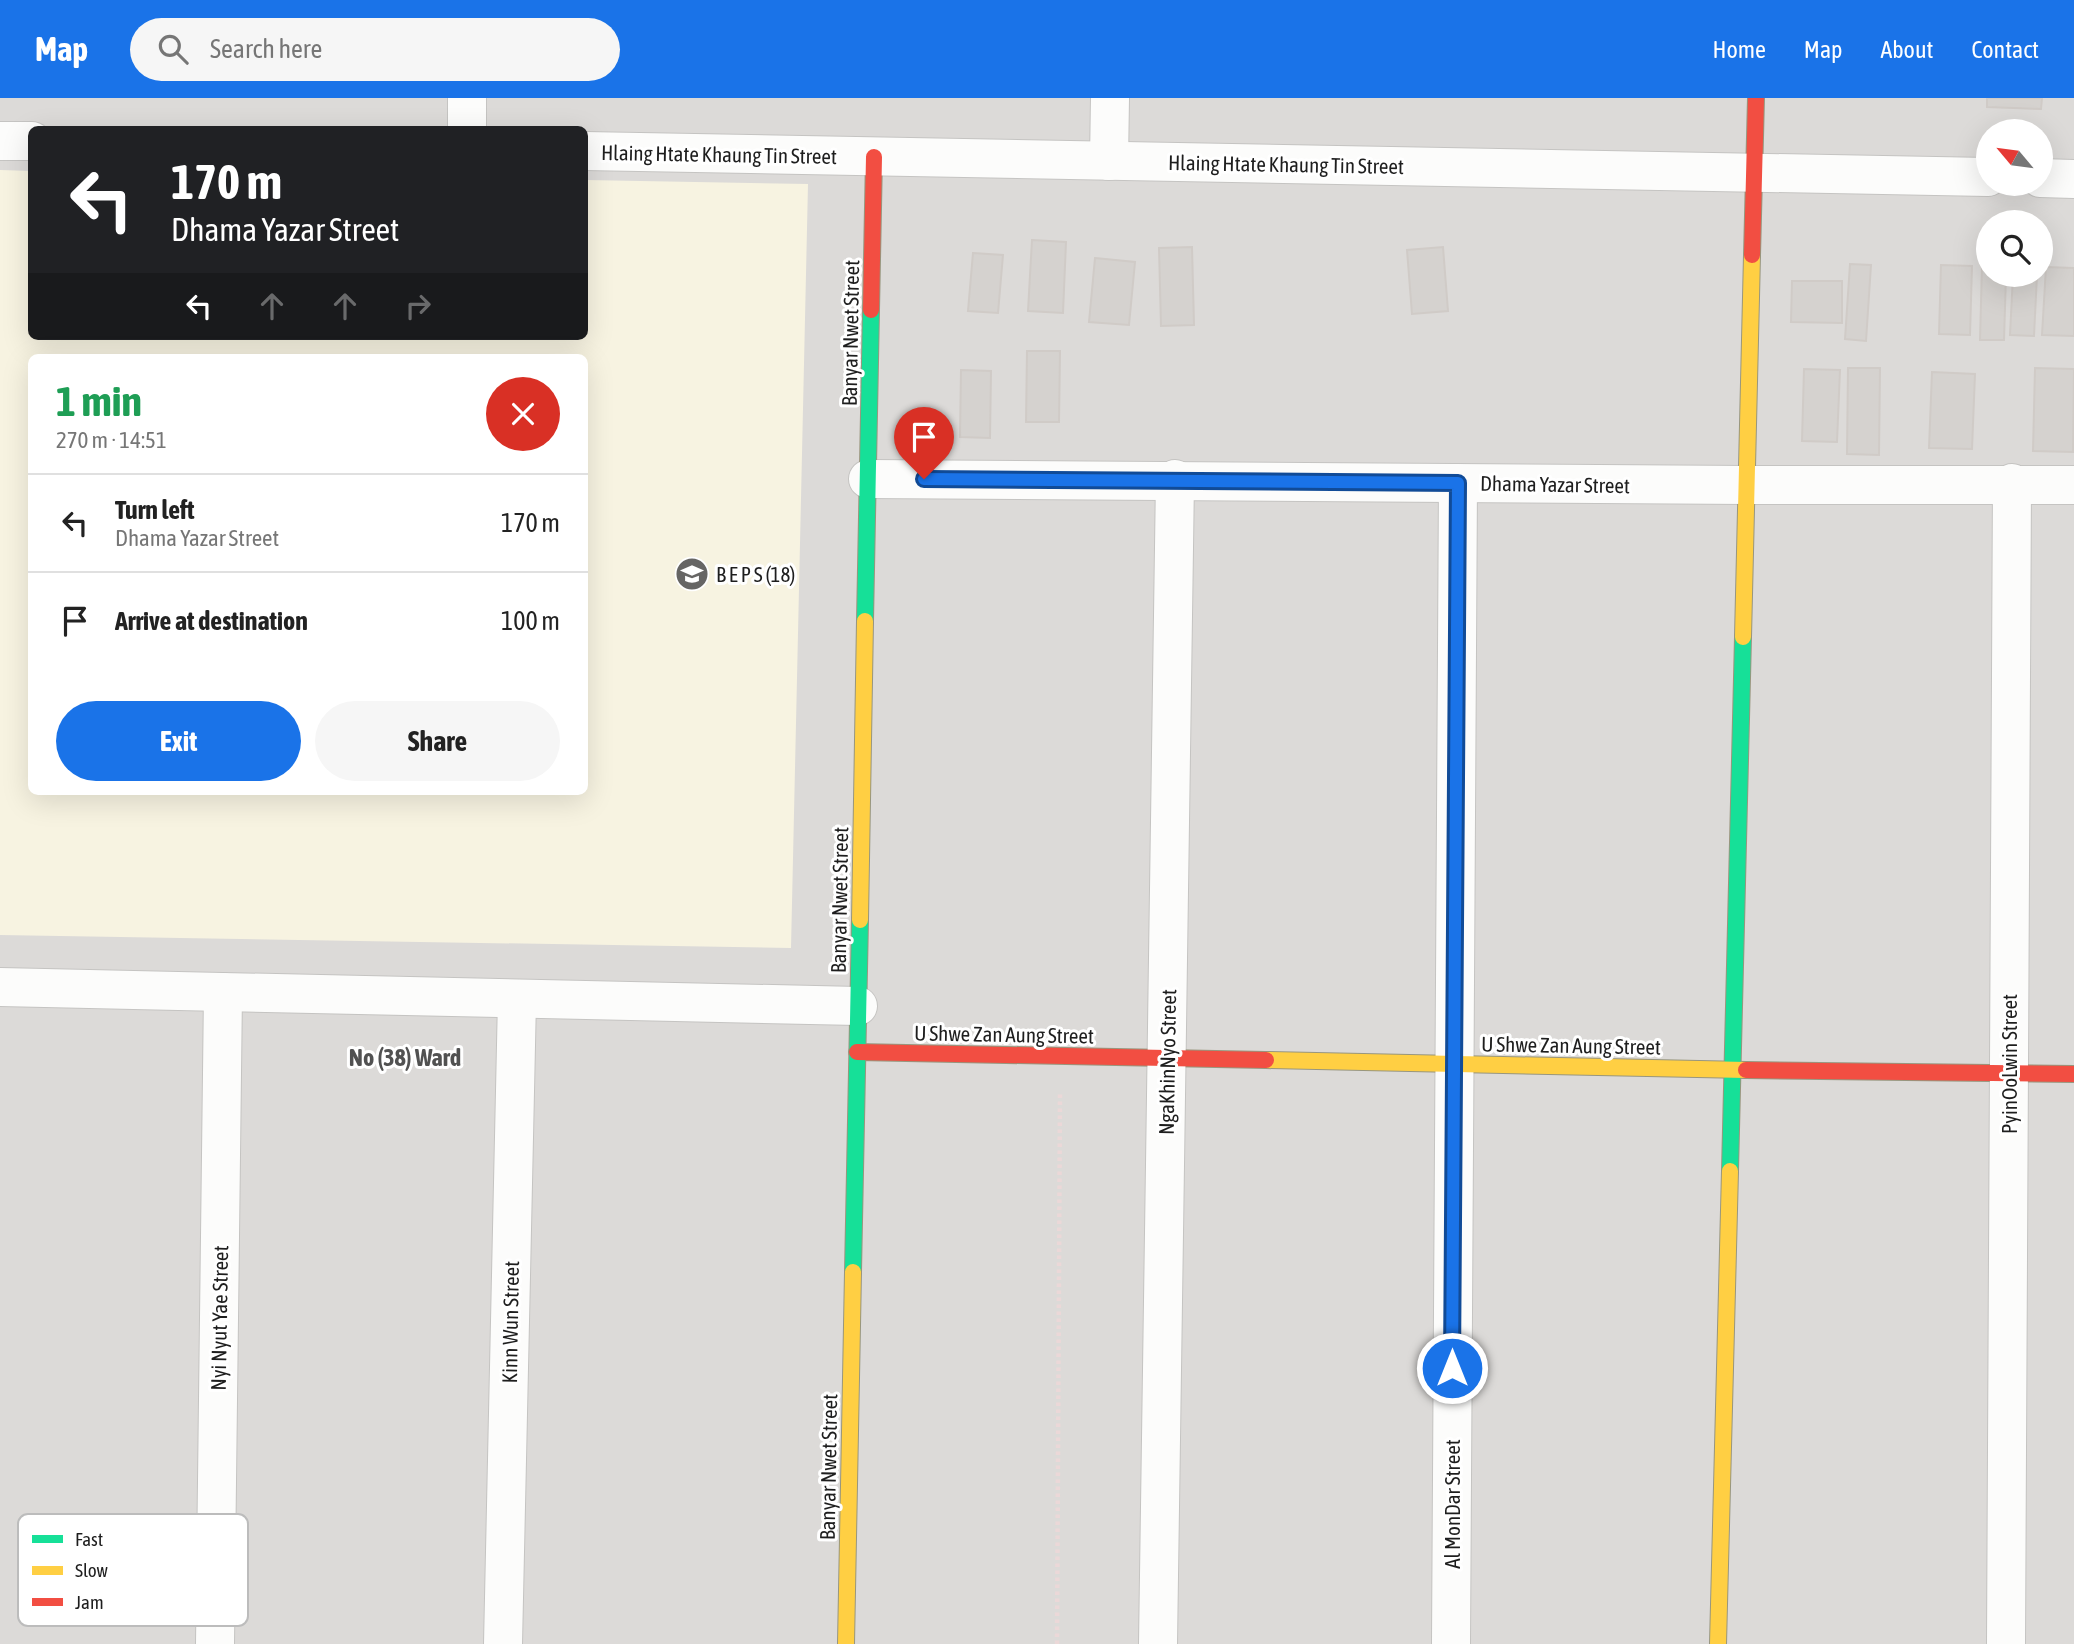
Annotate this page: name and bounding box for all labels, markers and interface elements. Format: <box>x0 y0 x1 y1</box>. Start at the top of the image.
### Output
search box <box>130 18 620 81</box>
text: Map <box>35 30 88 68</box>
icon: search <box>154 30 192 68</box>
text: Search here <box>210 34 322 64</box>
text: Home <box>1712 36 1766 63</box>
text: Map <box>1804 36 1842 63</box>
text: About <box>1880 36 1933 63</box>
text: Contact <box>1971 36 2039 63</box>
north arrow <box>1976 119 2053 196</box>
map controls <box>1976 119 2053 287</box>
street label: Hlaing Htate Khaung Tin Street <box>601 140 837 168</box>
street label: Hlaing Htate Khaung Tin Street <box>1168 150 1404 178</box>
text: 170 m <box>171 153 282 209</box>
icon: left <box>56 154 147 245</box>
button: search <box>1976 210 2053 287</box>
text: Dhama Yazar Street <box>171 211 399 248</box>
street label: Banyar Nwet Street <box>837 260 863 406</box>
icon: left <box>180 287 218 325</box>
icon: ahead <box>253 287 291 325</box>
icon: ahead <box>326 287 364 325</box>
icon: right <box>399 287 437 325</box>
text: 1 min <box>56 377 142 425</box>
button: close <box>486 377 560 451</box>
pin <box>894 407 954 479</box>
icon: arrive <box>905 418 943 456</box>
text: 270 m · 14:51 <box>56 427 167 453</box>
street label: Dhama Yazar Street <box>1480 471 1630 497</box>
text: Turn left <box>115 495 195 525</box>
icon: left <box>56 504 94 542</box>
text: 170 m <box>501 508 560 538</box>
text: Dhama Yazar Street <box>115 525 279 551</box>
school or university icon: B E P S (18) <box>673 555 711 593</box>
place label: B E P S (18) <box>716 562 795 586</box>
icon: arrive <box>56 602 94 640</box>
text: Arrive at destination <box>115 606 308 636</box>
text: 100 m <box>501 606 560 636</box>
button: Exit <box>56 701 301 781</box>
button: Share <box>315 701 560 781</box>
street label: Banyar Nwet Street <box>826 827 852 973</box>
street label: NgaKhinNyo Street <box>1154 989 1180 1135</box>
street label: PyinOoLwin Street <box>1997 994 2021 1134</box>
street label: U Shwe Zan Aung Street <box>914 1020 1094 1048</box>
street label: U Shwe Zan Aung Street <box>1481 1031 1661 1059</box>
district label: No (38) Ward <box>349 1044 461 1071</box>
street label: Nyi Nyut Yae Street <box>206 1245 232 1391</box>
street label: Kinn Wun Street <box>497 1261 523 1383</box>
position arrow <box>1415 1331 1489 1405</box>
street label: Banyar Nwet Street <box>815 1394 841 1540</box>
street label: Al MonDar Street <box>1440 1439 1464 1569</box>
legend <box>18 1514 248 1626</box>
text: Fast <box>75 1528 103 1550</box>
text: Slow <box>75 1559 109 1581</box>
text: Jam <box>75 1591 104 1613</box>

